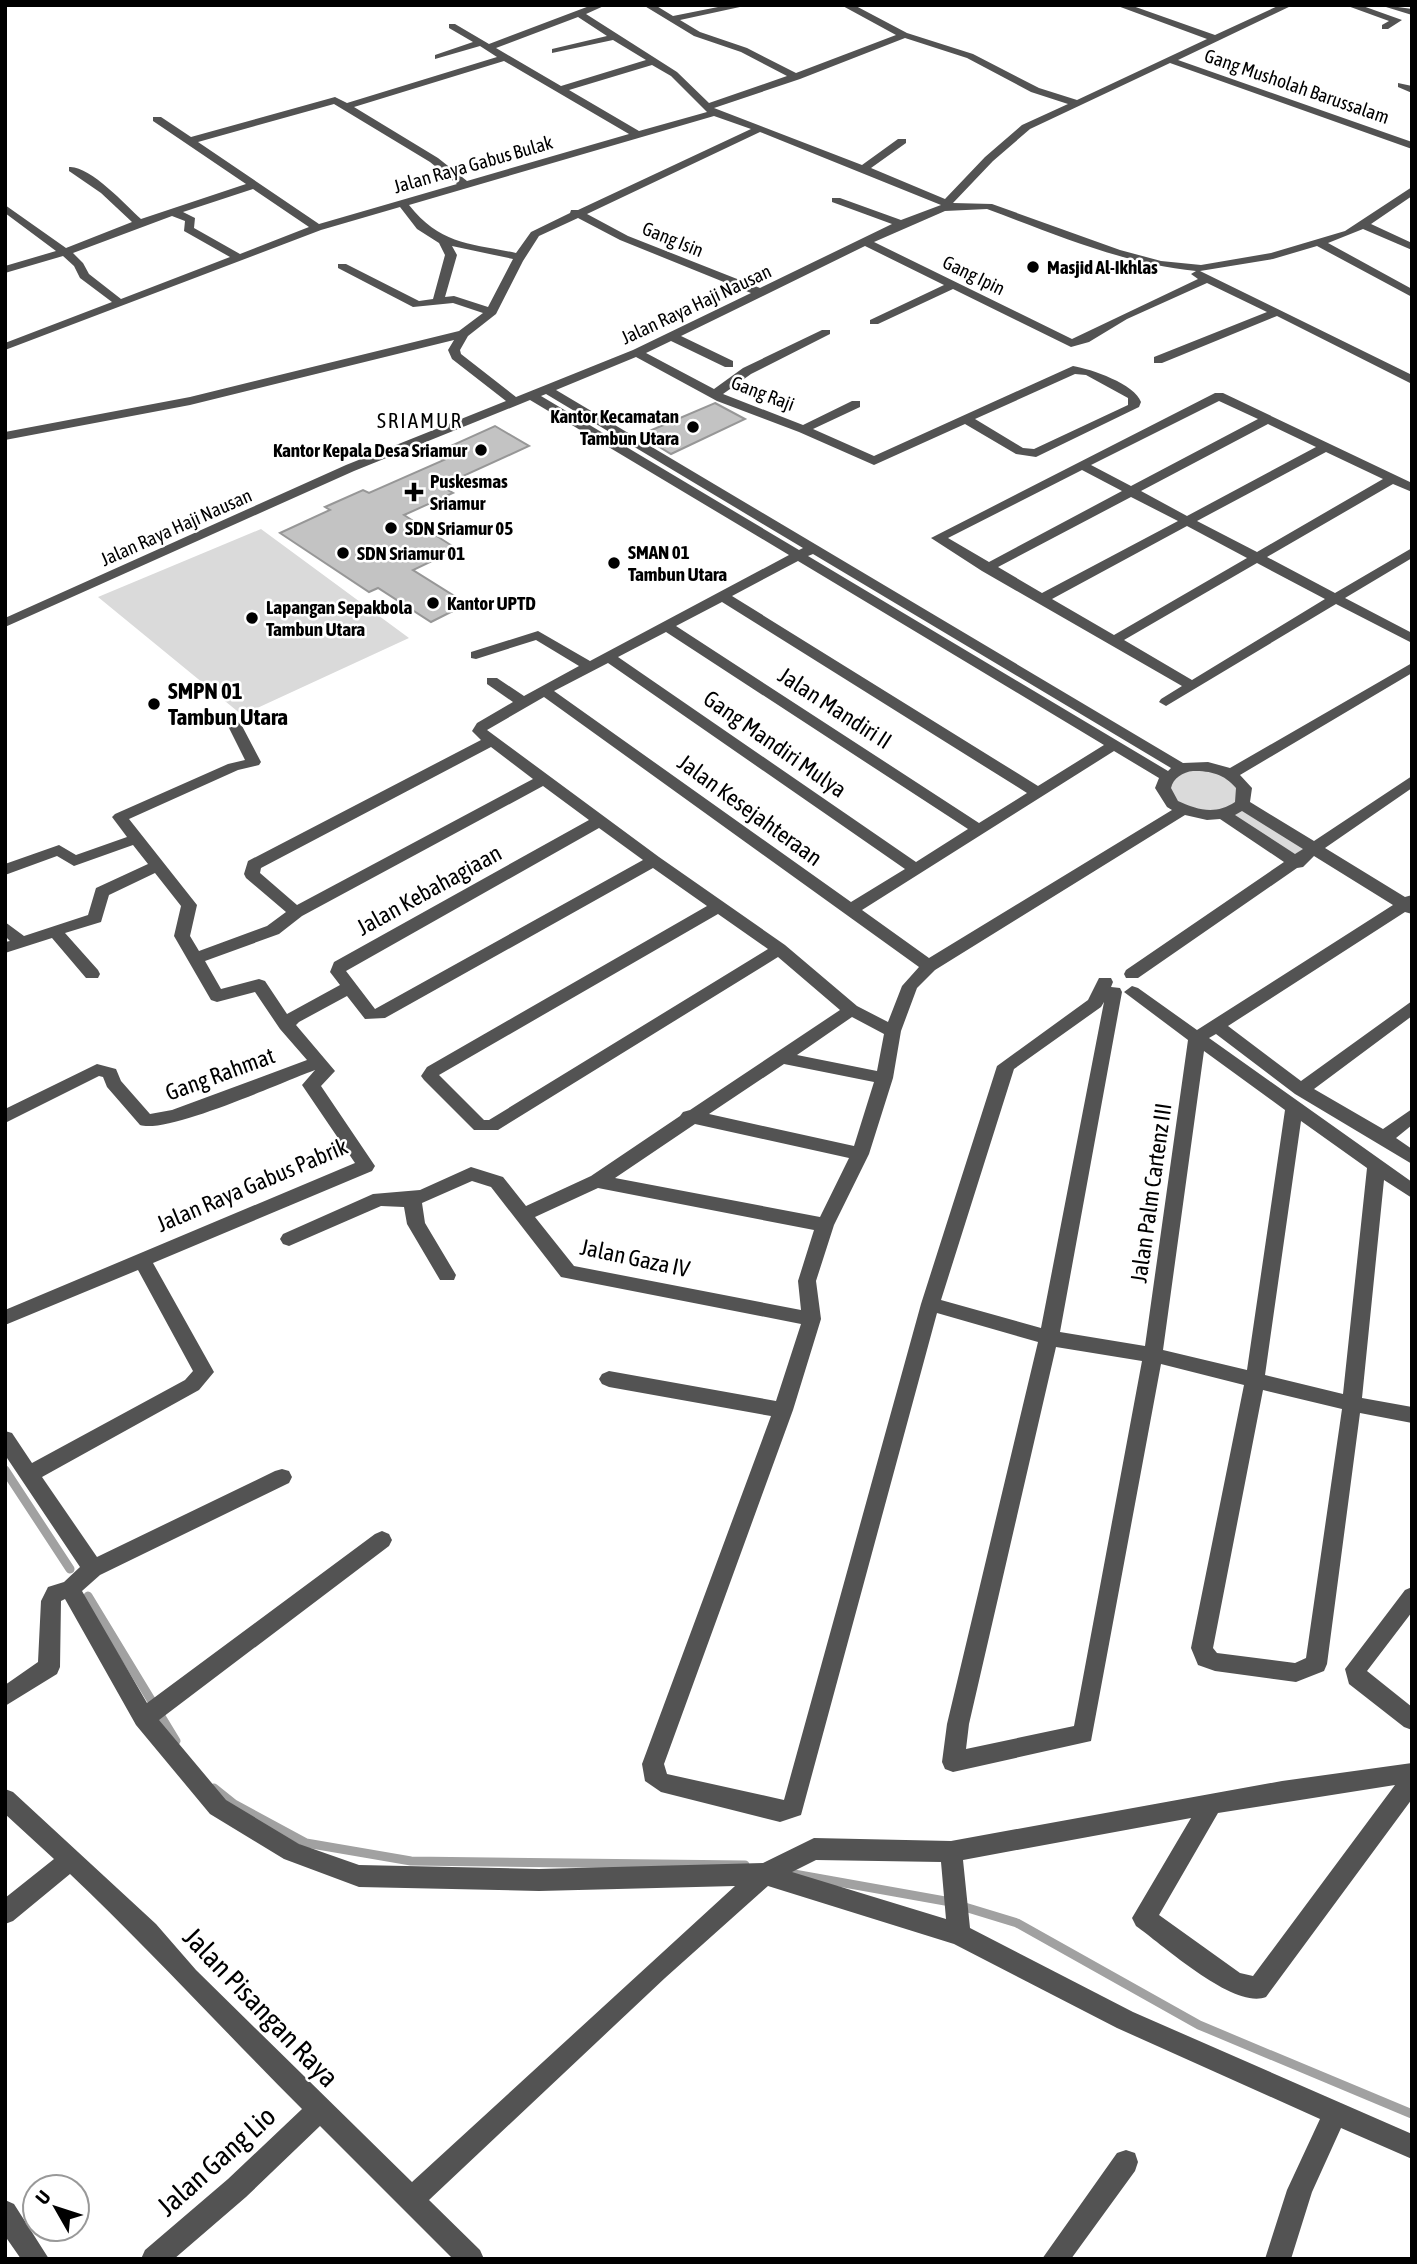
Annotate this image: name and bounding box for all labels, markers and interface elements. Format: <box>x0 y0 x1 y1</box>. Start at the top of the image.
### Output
street label: Gang Musholah Barussalam <box>1202 44 1392 128</box>
street label: Jalan Raya Gabus Bulak <box>391 131 556 197</box>
street label: Gang Isin <box>639 217 707 261</box>
street label: Gang Ipin <box>939 251 1009 299</box>
place label: Masjid Al-Ikhlas <box>1047 256 1158 278</box>
marker: Masjid Al-Ikhlas <box>1025 259 1041 275</box>
street label: Jalan Raya Haji Nausan <box>617 260 775 348</box>
street label: Gang Raji <box>728 371 798 415</box>
place label: Kantor Kecamatan Tambun Utara <box>550 405 679 449</box>
district label: SRIAMUR <box>377 408 463 432</box>
marker: Kantor Kecamatan Tambun Utara <box>685 419 701 435</box>
place label: Kantor Kepala Desa Sriamur <box>273 439 467 461</box>
marker: Kantor Kepala Desa Sriamur <box>473 442 489 458</box>
place label: Puskesmas Sriamur <box>430 470 508 514</box>
marker: Puskesmas Sriamur <box>404 482 424 502</box>
street label: Jalan Raya Haji Nausan <box>97 484 255 570</box>
place label: SDN Sriamur 05 <box>405 517 513 539</box>
marker: SDN Sriamur 05 <box>383 520 399 536</box>
place label: SMAN 01 Tambun Utara <box>628 541 727 585</box>
place label: SDN Sriamur 01 <box>357 542 465 564</box>
marker: SDN Sriamur 01 <box>335 545 351 561</box>
marker: SMAN 01 Tambun Utara <box>606 555 622 571</box>
place label: Kantor UPTD <box>447 592 536 614</box>
marker: Kantor UPTD <box>425 595 441 611</box>
place label: Lapangan Sepakbola Tambun Utara <box>266 596 412 640</box>
marker: Lapangan Sepakbola Tambun Utara <box>244 610 260 626</box>
street label: Jalan Mandiri II <box>774 662 896 754</box>
place label: SMPN 01 Tambun Utara <box>168 678 288 730</box>
street label: Gang Mandiri Mulya <box>699 685 851 803</box>
marker: SMPN 01 Tambun Utara <box>146 696 162 712</box>
street label: Jalan Kesejahteraan <box>673 749 827 871</box>
street label: Jalan Kebahagiaan <box>352 839 506 941</box>
street label: Gang Rahmat <box>162 1042 278 1106</box>
street label: Jalan Palm Cartenz III <box>1126 1102 1176 1284</box>
street label: Jalan Raya Gabus Pabrik <box>152 1133 352 1237</box>
street label: Jalan Gaza IV <box>578 1234 693 1282</box>
street label: Jalan Pisangan Raya <box>177 1921 345 2093</box>
street label: Jalan Gang Lio <box>150 2100 282 2222</box>
north arrow <box>21 2173 91 2243</box>
text: U <box>31 2186 55 2209</box>

